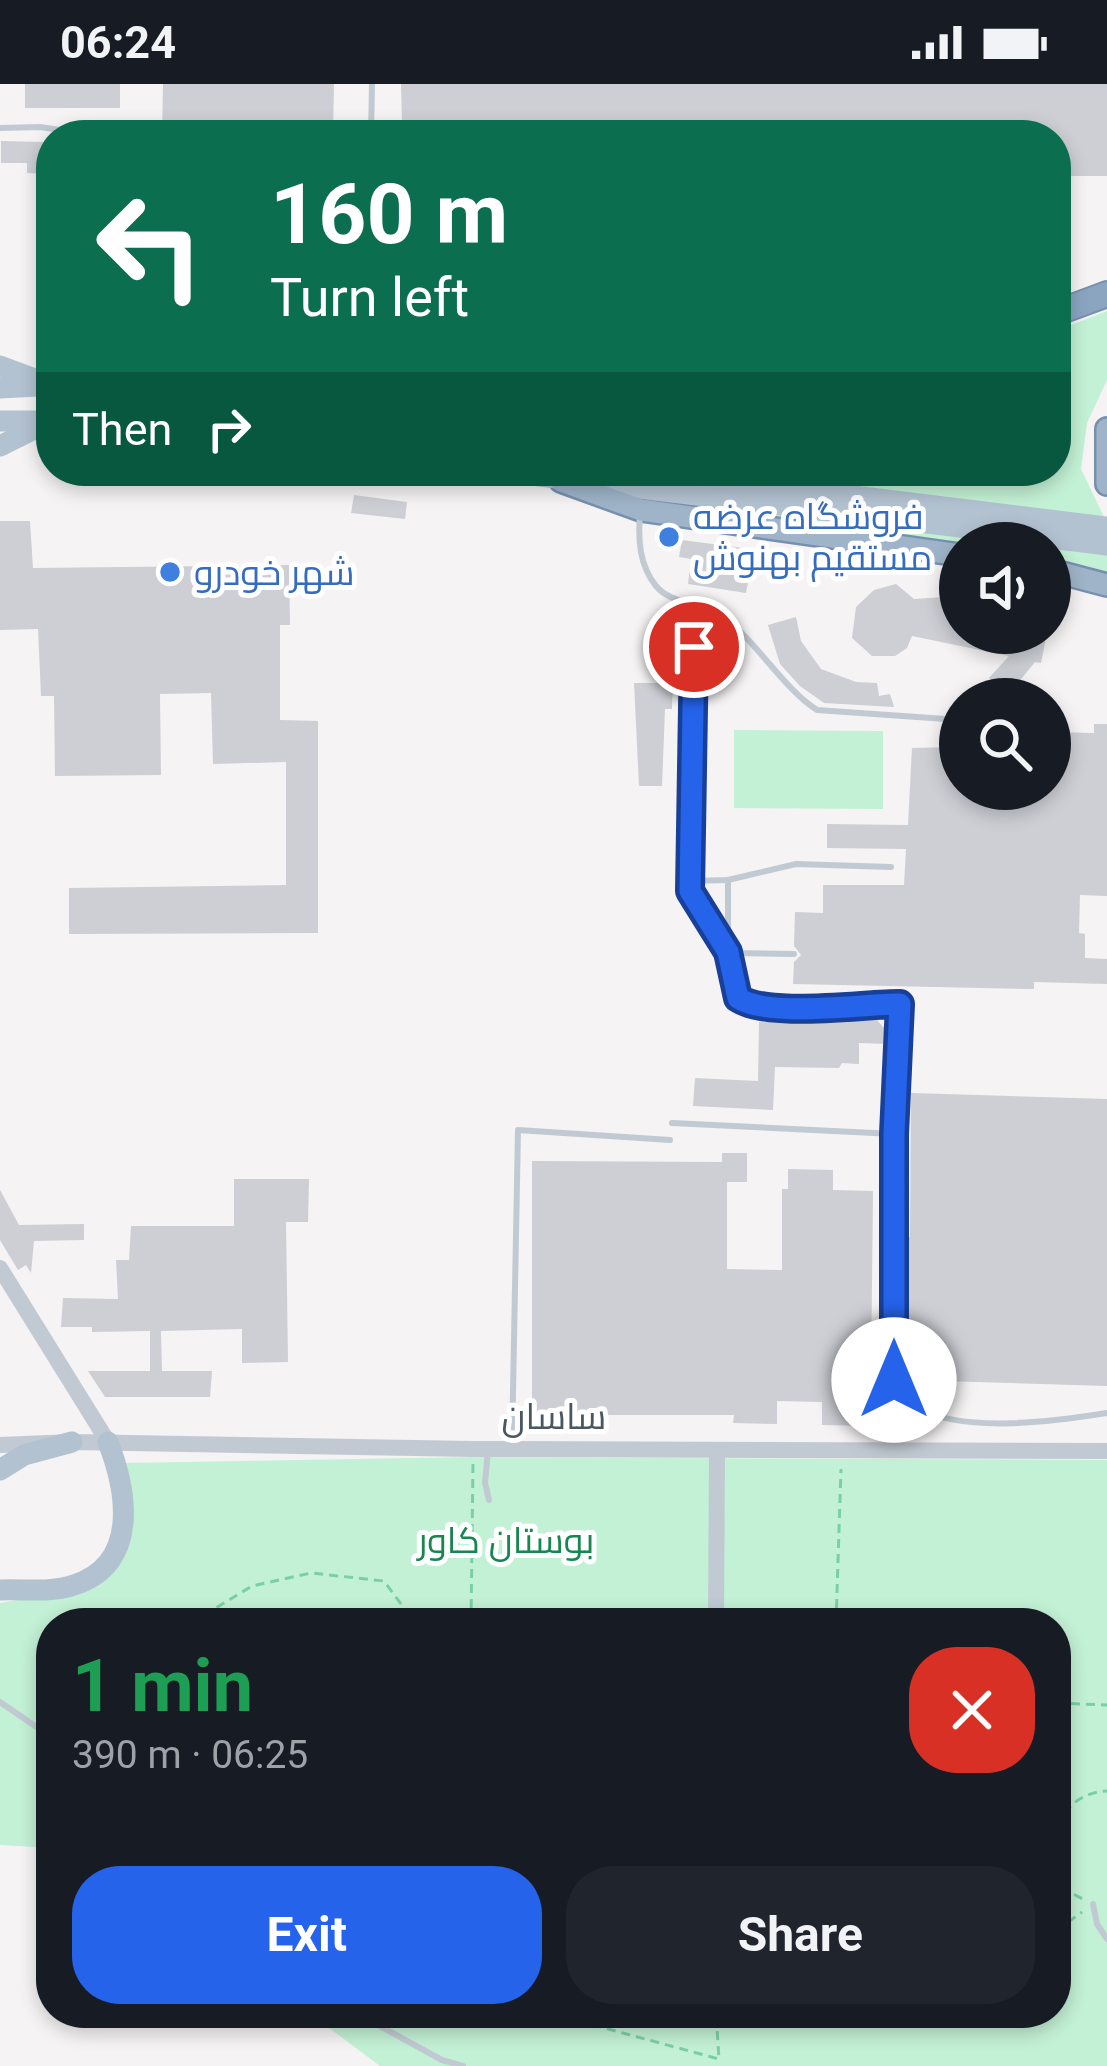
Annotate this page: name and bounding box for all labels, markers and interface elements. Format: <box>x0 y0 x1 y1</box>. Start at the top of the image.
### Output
text: 06:24 <box>60 16 176 69</box>
text: 160 m <box>270 165 508 264</box>
icon: left <box>72 168 228 324</box>
text: Turn left <box>270 266 469 329</box>
icon: right <box>196 396 262 462</box>
text: Then <box>72 403 172 456</box>
place label: فروشگاه عرضه مستقیم بهنوش <box>693 496 932 582</box>
map controls <box>939 522 1071 810</box>
button: sound <box>939 522 1071 654</box>
marker: فروشگاه عرضه مستقیم بهنوش <box>656 524 682 550</box>
place label: شهر خودرو <box>194 552 355 594</box>
marker: شهر خودرو <box>157 559 183 585</box>
pin <box>643 596 745 698</box>
icon: arrive <box>661 614 727 680</box>
button: search <box>939 678 1071 810</box>
position arrow <box>831 1317 957 1443</box>
street label: ساسان <box>502 1396 606 1438</box>
park label: بوستان کاور <box>416 1520 594 1562</box>
text: 1 min <box>72 1644 253 1729</box>
button: close <box>909 1647 1035 1773</box>
text: 390 m · 06:25 <box>72 1732 308 1778</box>
button: Exit <box>72 1866 542 2004</box>
button: Share <box>566 1866 1035 2004</box>

